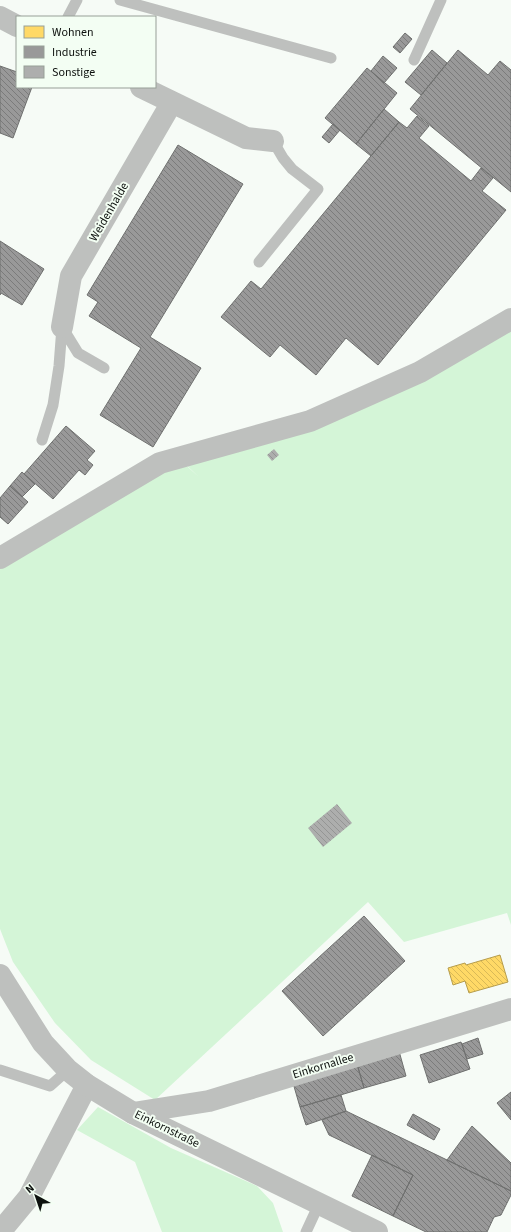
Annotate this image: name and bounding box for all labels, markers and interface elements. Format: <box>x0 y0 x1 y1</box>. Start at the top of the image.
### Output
legend <box>16 16 156 88</box>
text: Wohnen <box>52 24 94 41</box>
text: Industrie <box>52 44 97 61</box>
text: Sonstige <box>52 64 95 81</box>
street label: Weidenhalde <box>85 179 133 245</box>
street label: Einkornallee <box>290 1049 356 1083</box>
street label: Einkornstraße <box>132 1106 202 1152</box>
north arrow <box>16 1176 56 1216</box>
text: N <box>22 1181 38 1197</box>

